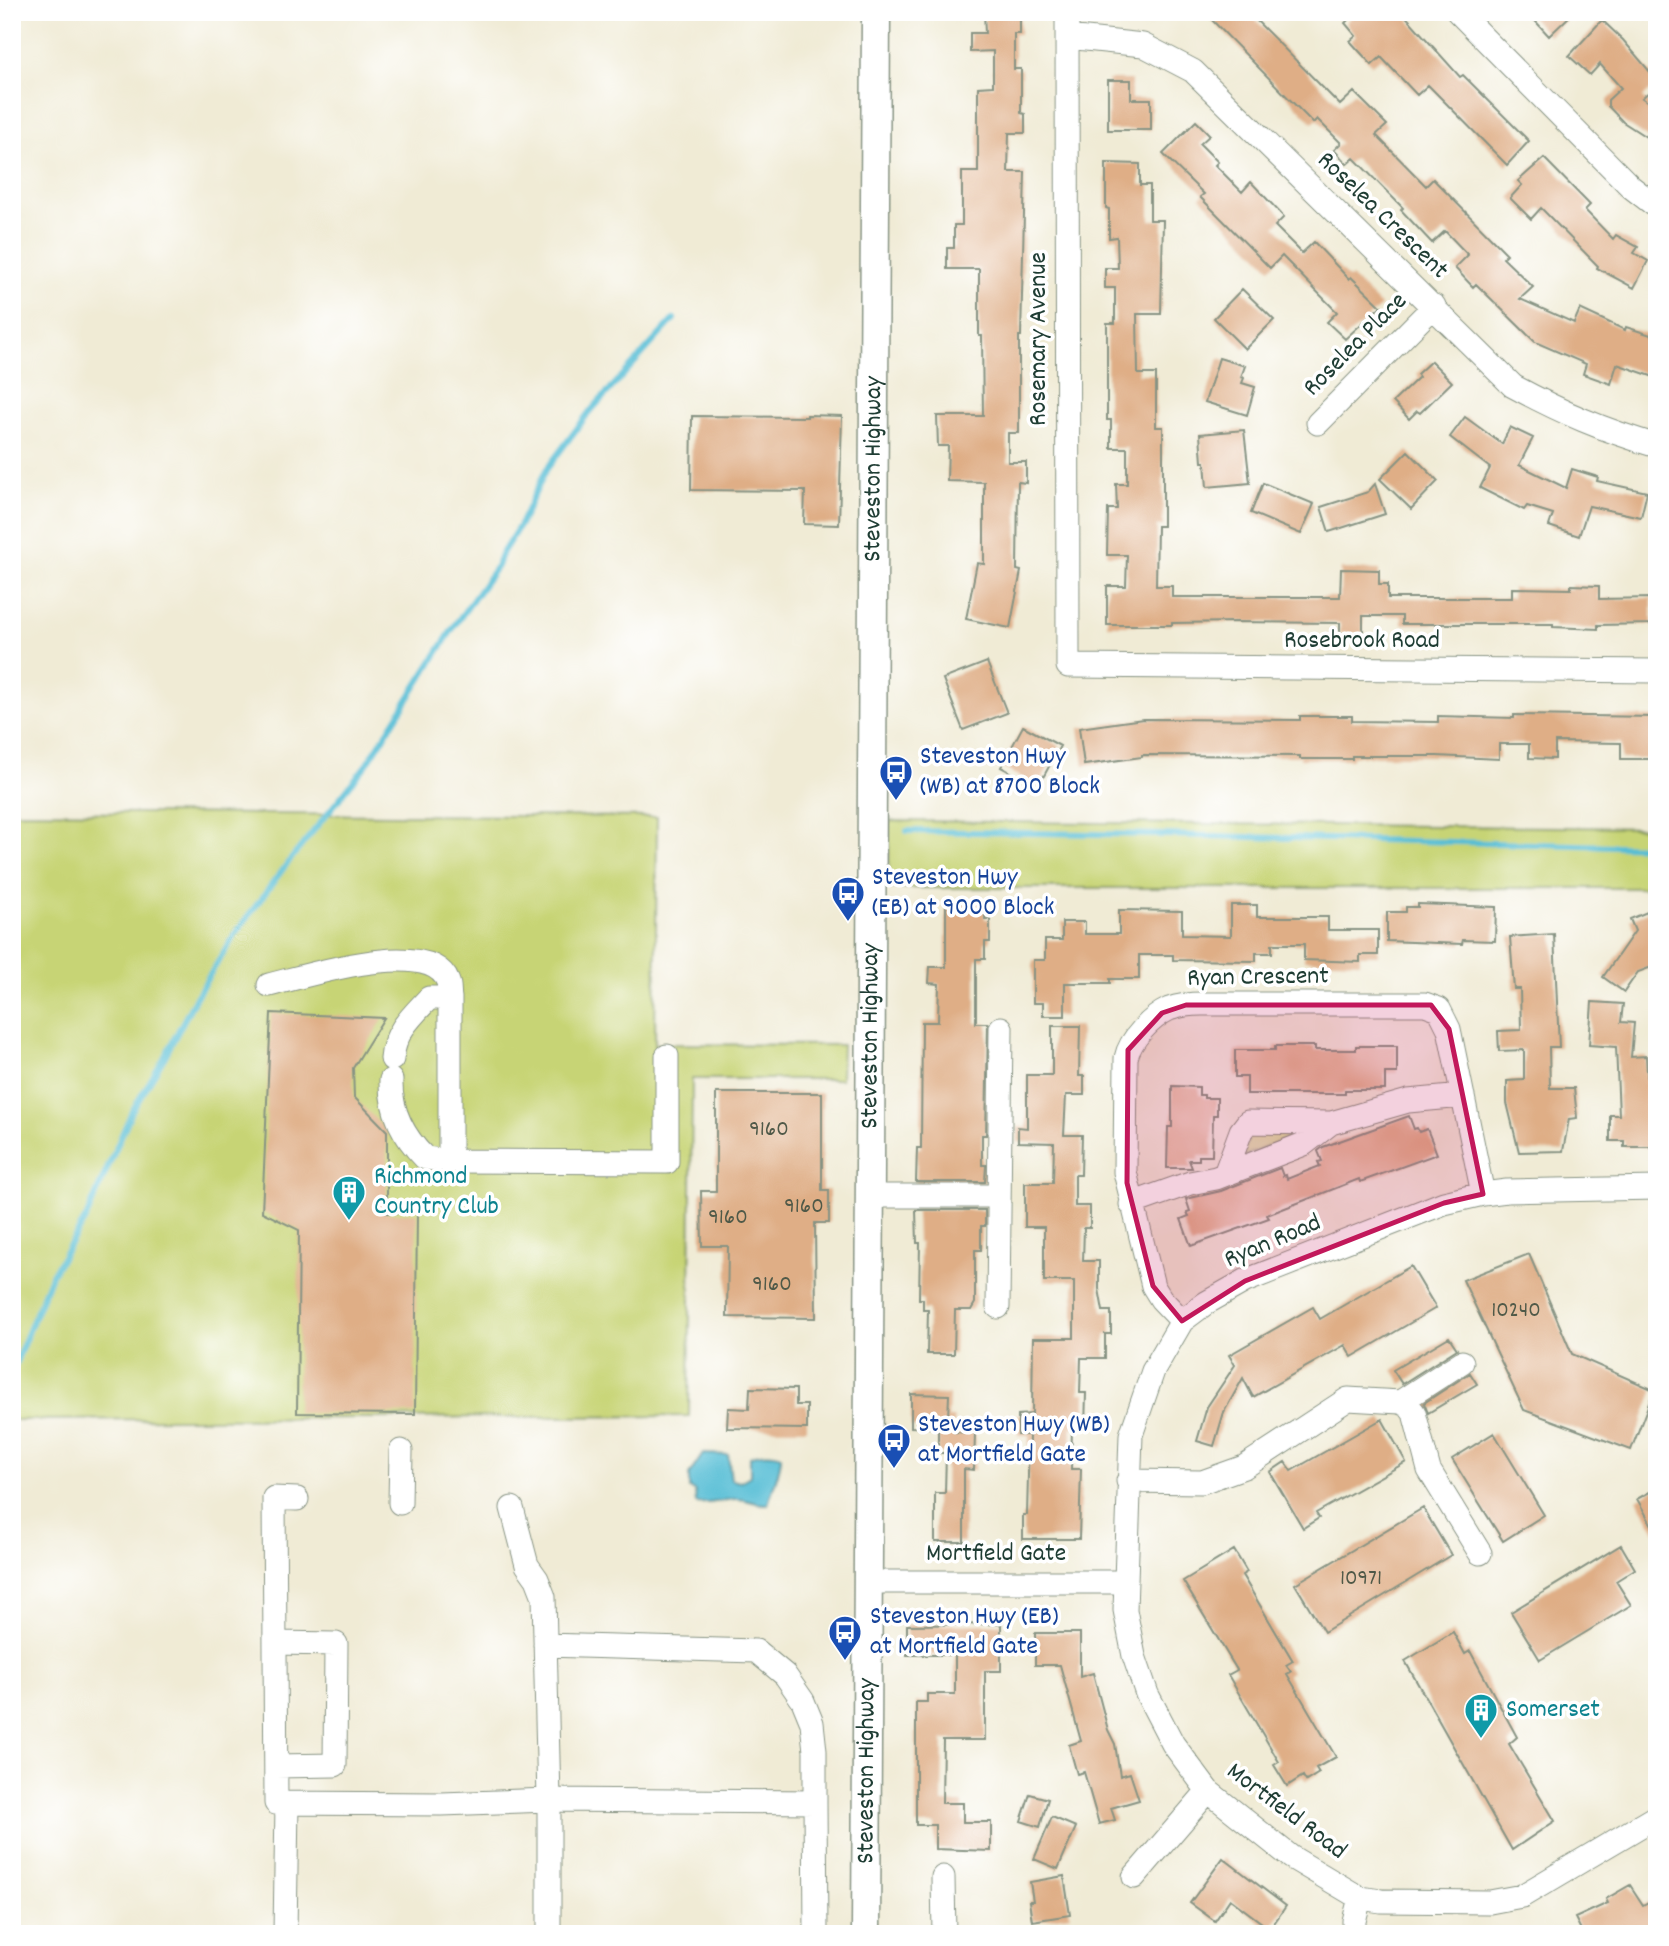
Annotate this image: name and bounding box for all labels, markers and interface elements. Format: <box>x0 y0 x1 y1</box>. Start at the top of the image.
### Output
street label: Roselea Crescent <box>1308 143 1457 289</box>
street label: Rosemary Avenue <box>1021 252 1058 426</box>
street label: Roselea Place <box>1295 284 1417 406</box>
street label: Steveston Highway <box>855 376 893 562</box>
street label: Rosebrook Road <box>1284 623 1440 660</box>
place label: Steveston Hwy (WB) at 8700 Block <box>920 739 1100 806</box>
bus stop icon: Steveston Hwy (WB) at 8700 Block <box>877 753 915 802</box>
place label: Steveston Hwy (EB) at 9000 Block <box>872 860 1054 927</box>
bus stop icon: Steveston Hwy (EB) at 9000 Block <box>829 874 867 923</box>
street label: Steveston Highway <box>852 943 890 1129</box>
street label: Ryan Crescent <box>1187 958 1330 998</box>
house number: 9160 <box>749 1114 789 1147</box>
place label: Richmond Country Club <box>374 1159 499 1226</box>
building icon: Richmond Country Club <box>330 1173 368 1222</box>
house number: 9160 <box>784 1191 824 1224</box>
house number: 9160 <box>708 1202 748 1235</box>
street label: Ryan Road <box>1219 1205 1327 1279</box>
house number: 9160 <box>752 1269 792 1302</box>
house number: 10240 <box>1491 1295 1541 1328</box>
place label: Steveston Hwy (WB) at Mortfield Gate <box>918 1407 1110 1474</box>
bus stop icon: Steveston Hwy (WB) at Mortfield Gate <box>875 1421 913 1470</box>
street label: Mortfield Gate <box>926 1536 1066 1573</box>
house number: 10971 <box>1340 1563 1382 1596</box>
place label: Steveston Hwy (EB) at Mortfield Gate <box>870 1599 1059 1666</box>
bus stop icon: Steveston Hwy (EB) at Mortfield Gate <box>826 1613 864 1662</box>
street label: Steveston Highway <box>848 1678 886 1864</box>
building icon: Somerset <box>1462 1691 1500 1740</box>
place label: Somerset <box>1506 1692 1600 1729</box>
street label: Mortfield Road <box>1218 1754 1354 1870</box>

